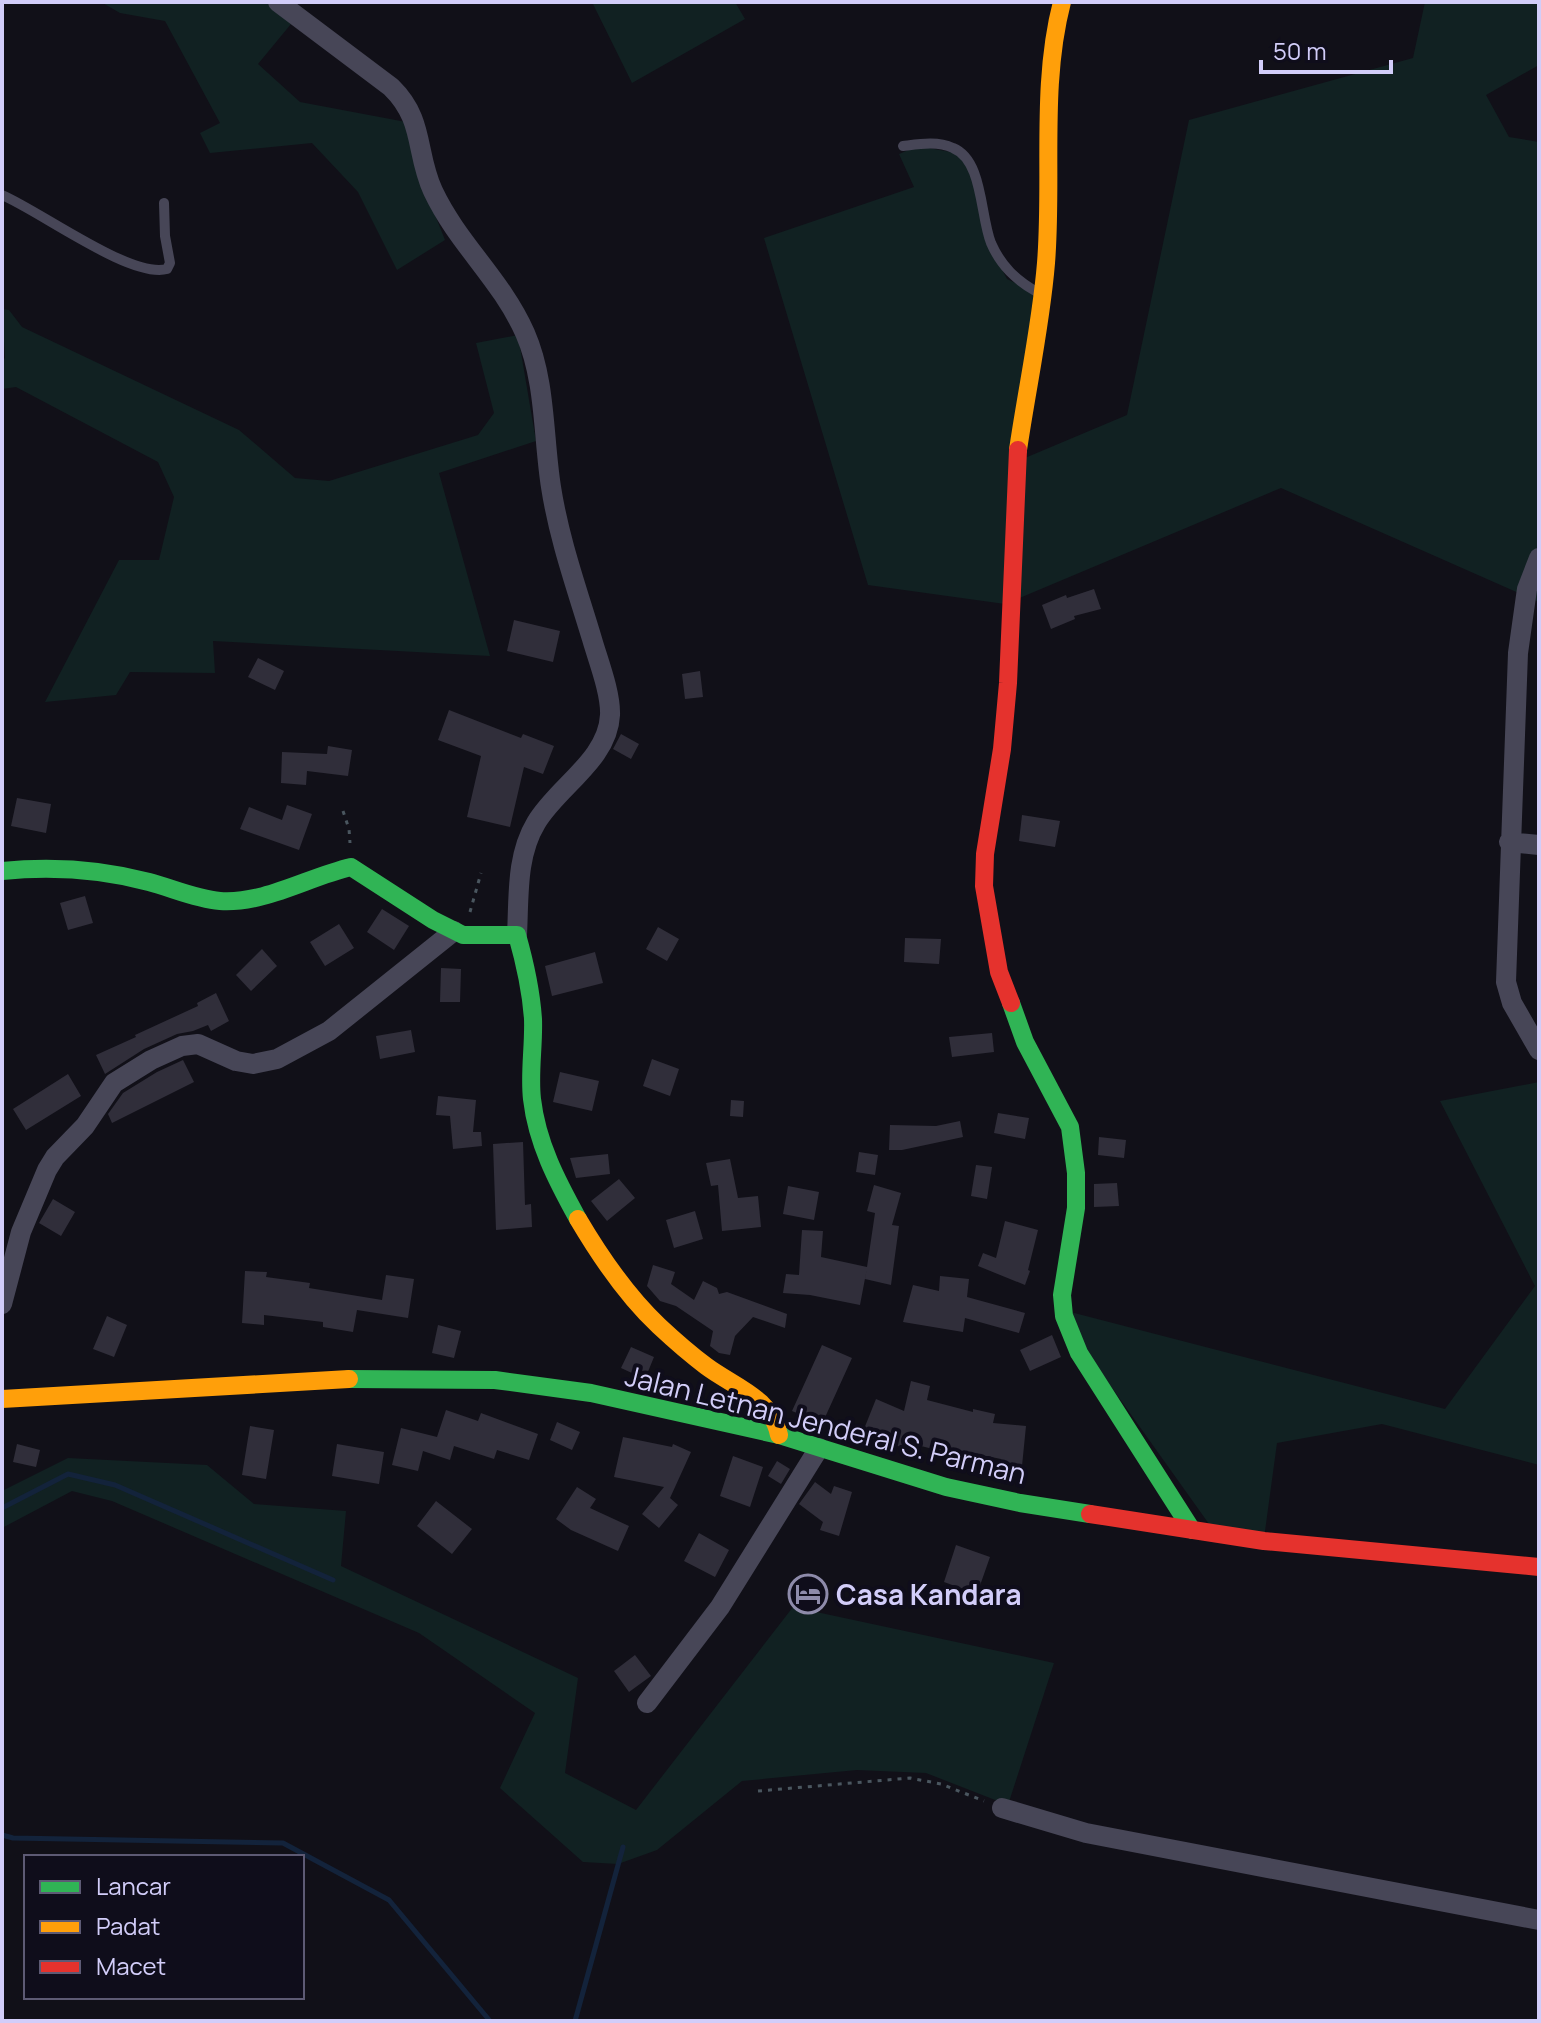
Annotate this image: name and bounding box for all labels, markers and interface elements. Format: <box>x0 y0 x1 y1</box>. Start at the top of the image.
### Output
scale bar <box>1261 24 1391 74</box>
text: 50 m <box>1273 34 1327 67</box>
street label: Jalan Letnan Jenderal S. Parman <box>622 1356 1030 1492</box>
hotel icon: Casa Kandara <box>787 1573 829 1615</box>
place label: Casa Kandara <box>836 1575 1022 1613</box>
legend <box>24 1855 304 1999</box>
text: Lancar <box>96 1869 171 1902</box>
text: Padat <box>96 1909 160 1942</box>
text: Macet <box>96 1949 166 1982</box>

